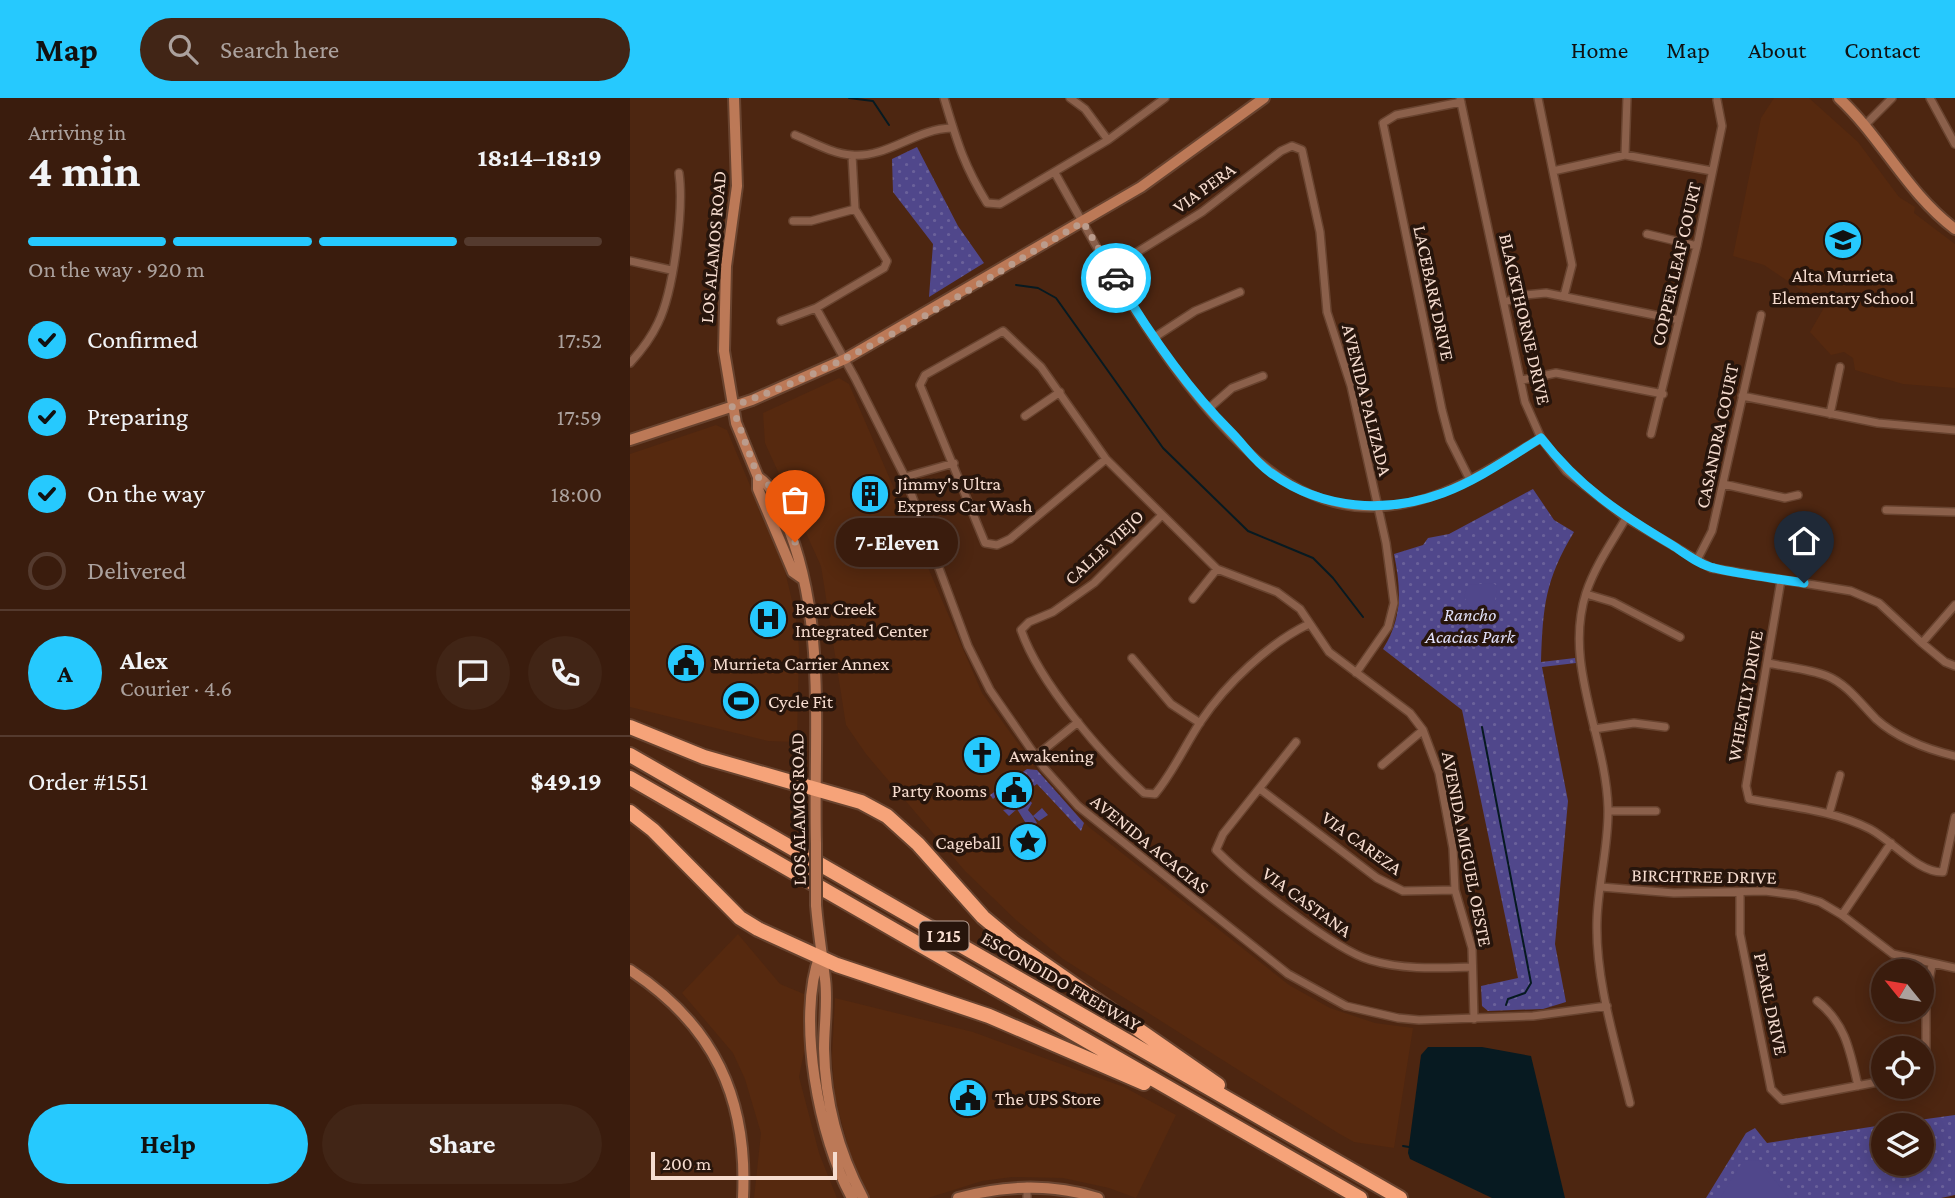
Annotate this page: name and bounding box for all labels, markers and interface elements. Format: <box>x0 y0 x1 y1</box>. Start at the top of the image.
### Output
search box <box>140 18 630 81</box>
icon: search <box>164 30 202 68</box>
text: Map <box>35 31 98 68</box>
text: Search here <box>220 35 339 64</box>
text: Home <box>1571 36 1628 63</box>
text: Map <box>1666 36 1710 63</box>
text: About <box>1748 36 1806 63</box>
text: Contact <box>1844 36 1920 63</box>
text: Arriving in <box>28 119 126 145</box>
text: 18:14–18:19 <box>477 143 602 172</box>
text: 4 min <box>28 145 140 196</box>
street label: VIA PERA <box>1169 158 1239 218</box>
street label: LOS ALAMOS ROAD <box>696 170 730 324</box>
street label: COPPER LEAF COURT <box>1647 179 1705 348</box>
school or university icon: Alta Murrieta Elementary School <box>1822 219 1864 261</box>
street label: LACEBARK DRIVE <box>1409 223 1459 363</box>
street label: BLACKTHORNE DRIVE <box>1495 231 1555 407</box>
courier <box>1081 243 1151 313</box>
text: On the way · 920 m <box>28 256 205 282</box>
icon: car <box>1097 259 1135 297</box>
place label: Alta Murrieta Elementary School <box>1772 265 1914 308</box>
icon: check <box>28 321 66 359</box>
street label: AVENIDA PALIZADA <box>1338 322 1396 478</box>
text: Confirmed <box>87 325 198 354</box>
text: 17:52 <box>558 327 602 353</box>
street label: CASANDRA COURT <box>1691 361 1743 510</box>
icon: check <box>28 398 66 436</box>
text: Preparing <box>87 402 188 431</box>
text: 17:59 <box>557 404 602 430</box>
pin <box>765 470 825 542</box>
building icon: Jimmy's Ultra Express Car Wash <box>849 473 891 515</box>
place label: Jimmy's Ultra Express Car Wash <box>895 473 1032 516</box>
icon: check <box>28 475 66 513</box>
text: On the way <box>87 479 205 508</box>
text: 18:00 <box>551 481 602 507</box>
icon: bag <box>776 481 814 519</box>
street label: CALLE VIEJO <box>1060 505 1148 589</box>
pin <box>1774 511 1834 583</box>
callout: 7-Eleven <box>837 518 960 566</box>
icon: home <box>1785 522 1823 560</box>
text: 7-Eleven <box>855 529 939 555</box>
text: Delivered <box>87 556 186 585</box>
hospital icon: Bear Creek Integrated Center <box>747 598 789 640</box>
place label: Bear Creek Integrated Center <box>795 598 929 641</box>
park label: Rancho Acacias Park <box>1424 604 1515 647</box>
street label: WHEATLY DRIVE <box>1723 629 1767 763</box>
button: chat <box>436 636 510 710</box>
button: phone <box>528 636 602 710</box>
public building icon: Murrieta Carrier Annex <box>665 642 707 684</box>
text: Alex <box>120 646 168 675</box>
place label: Murrieta Carrier Annex <box>713 653 890 674</box>
text: A <box>57 659 73 688</box>
text: Courier · 4.6 <box>120 675 232 701</box>
sports icon: Cycle Fit <box>720 680 762 722</box>
place label: Cycle Fit <box>768 691 834 712</box>
street label: LOS ALAMOS ROAD <box>786 732 810 886</box>
church icon: Awakening <box>961 734 1003 776</box>
place label: Awakening <box>1009 745 1094 766</box>
street label: AVENIDA MIGUEL OESTE <box>1438 750 1496 948</box>
text: Order #1551 <box>28 767 148 796</box>
text: $49.19 <box>530 767 602 796</box>
public building icon: Party Rooms <box>993 769 1035 811</box>
place label: Party Rooms <box>892 780 987 801</box>
street label: AVENIDA ACACIAS <box>1087 790 1213 898</box>
street label: VIA CAREZA <box>1318 807 1406 879</box>
place icon: Cageball <box>1007 821 1049 863</box>
place label: Cageball <box>935 832 1001 853</box>
street label: VIA CASTANA <box>1258 863 1356 942</box>
street label: BIRCHTREE DRIVE <box>1631 864 1777 888</box>
road number: I 215 <box>920 922 968 950</box>
street label: ESCONDIDO FREEWAY <box>978 927 1145 1036</box>
street label: PEARL DRIVE <box>1750 951 1792 1057</box>
north arrow <box>1871 959 1934 1022</box>
map controls <box>1871 959 1934 1176</box>
button: locate <box>1871 1036 1934 1099</box>
public building icon: The UPS Store <box>947 1077 989 1119</box>
place label: The UPS Store <box>995 1088 1101 1109</box>
button: Help <box>28 1104 308 1184</box>
button: Share <box>322 1104 602 1184</box>
button: layers <box>1871 1113 1934 1176</box>
scale bar <box>651 1149 836 1181</box>
text: 200 m <box>662 1153 711 1174</box>

